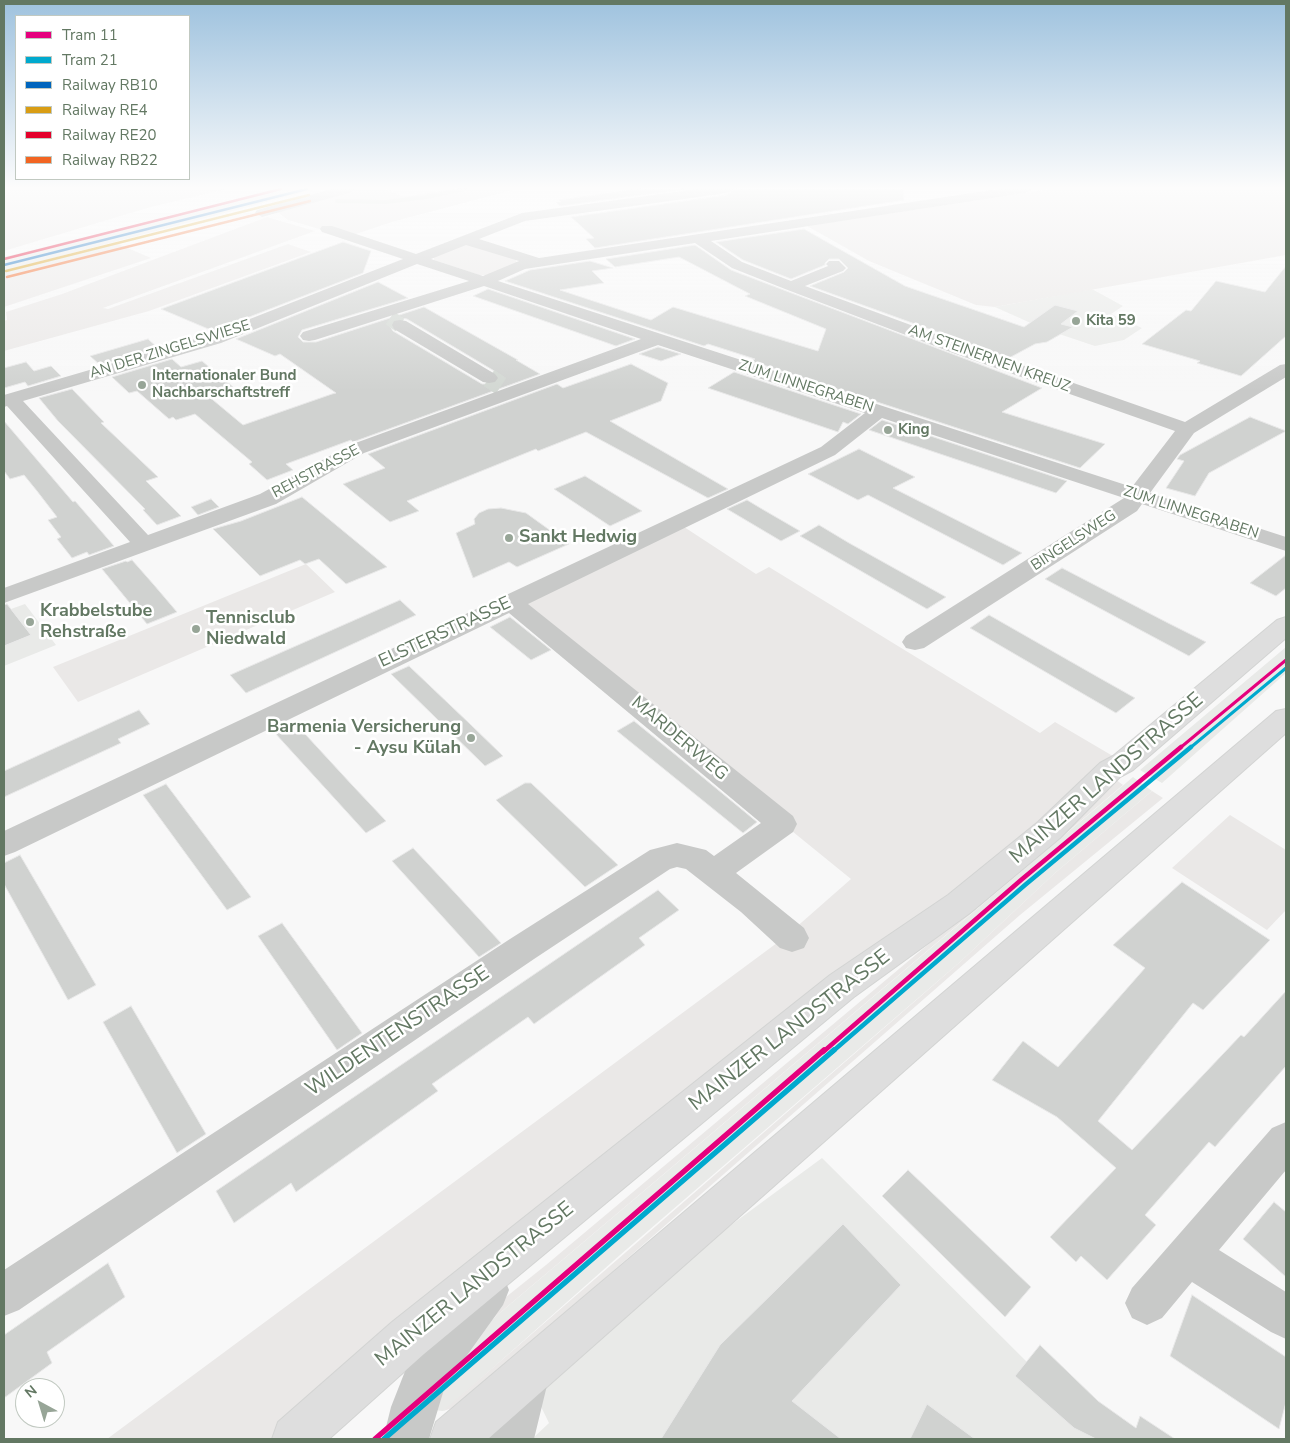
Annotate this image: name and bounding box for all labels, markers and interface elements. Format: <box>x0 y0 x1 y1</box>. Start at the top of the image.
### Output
legend <box>15 15 190 180</box>
text: Tram 11 <box>62 25 118 45</box>
text: Tram 21 <box>62 50 118 70</box>
text: Railway RB10 <box>62 75 158 95</box>
text: Railway RE4 <box>62 100 147 120</box>
text: Railway RE20 <box>62 125 156 145</box>
text: Railway RB22 <box>62 150 158 170</box>
place label: Kita 59 <box>1086 312 1136 330</box>
marker: Kita 59 <box>1070 315 1082 327</box>
street label: AN DER ZINGELSWIESE <box>88 317 252 383</box>
street label: AM STEINERNEN KREUZ <box>906 321 1072 397</box>
street label: ZUM LINNEGRABEN <box>736 357 876 417</box>
place label: Internationaler Bund Nachbarschaftstreff <box>152 367 296 402</box>
marker: Internationaler Bund Nachbarschaftstreff <box>136 379 148 391</box>
place label: King <box>898 421 930 439</box>
marker: King <box>882 424 894 436</box>
street label: REHSTRASSE <box>269 441 363 503</box>
street label: ZUM LINNEGRABEN <box>1121 483 1261 543</box>
street label: BINGELSWEG <box>1028 507 1120 575</box>
place label: Sankt Hedwig <box>519 527 637 549</box>
marker: Sankt Hedwig <box>503 532 515 544</box>
street label: ELSTERSTRASSE <box>376 593 514 673</box>
place label: Krabbelstube Rehstraße <box>40 601 152 644</box>
place label: Tennisclub Niedwald <box>206 608 295 650</box>
marker: Krabbelstube Rehstraße <box>24 616 36 628</box>
marker: Tennisclub Niedwald <box>190 623 202 635</box>
street label: MAINZER LANDSTRASSE <box>1005 688 1209 870</box>
street label: MARDERWEG <box>626 692 732 786</box>
place label: Barmenia Versicherung - Aysu Külah <box>267 717 461 760</box>
marker: Barmenia Versicherung - Aysu Külah <box>465 732 477 744</box>
street label: MAINZER LANDSTRASSE <box>685 945 895 1117</box>
street label: WILDENTENSTRASSE <box>301 961 495 1103</box>
street label: MAINZER LANDSTRASSE <box>371 1197 579 1373</box>
north arrow <box>15 1378 65 1428</box>
text: N <box>21 1381 41 1402</box>

